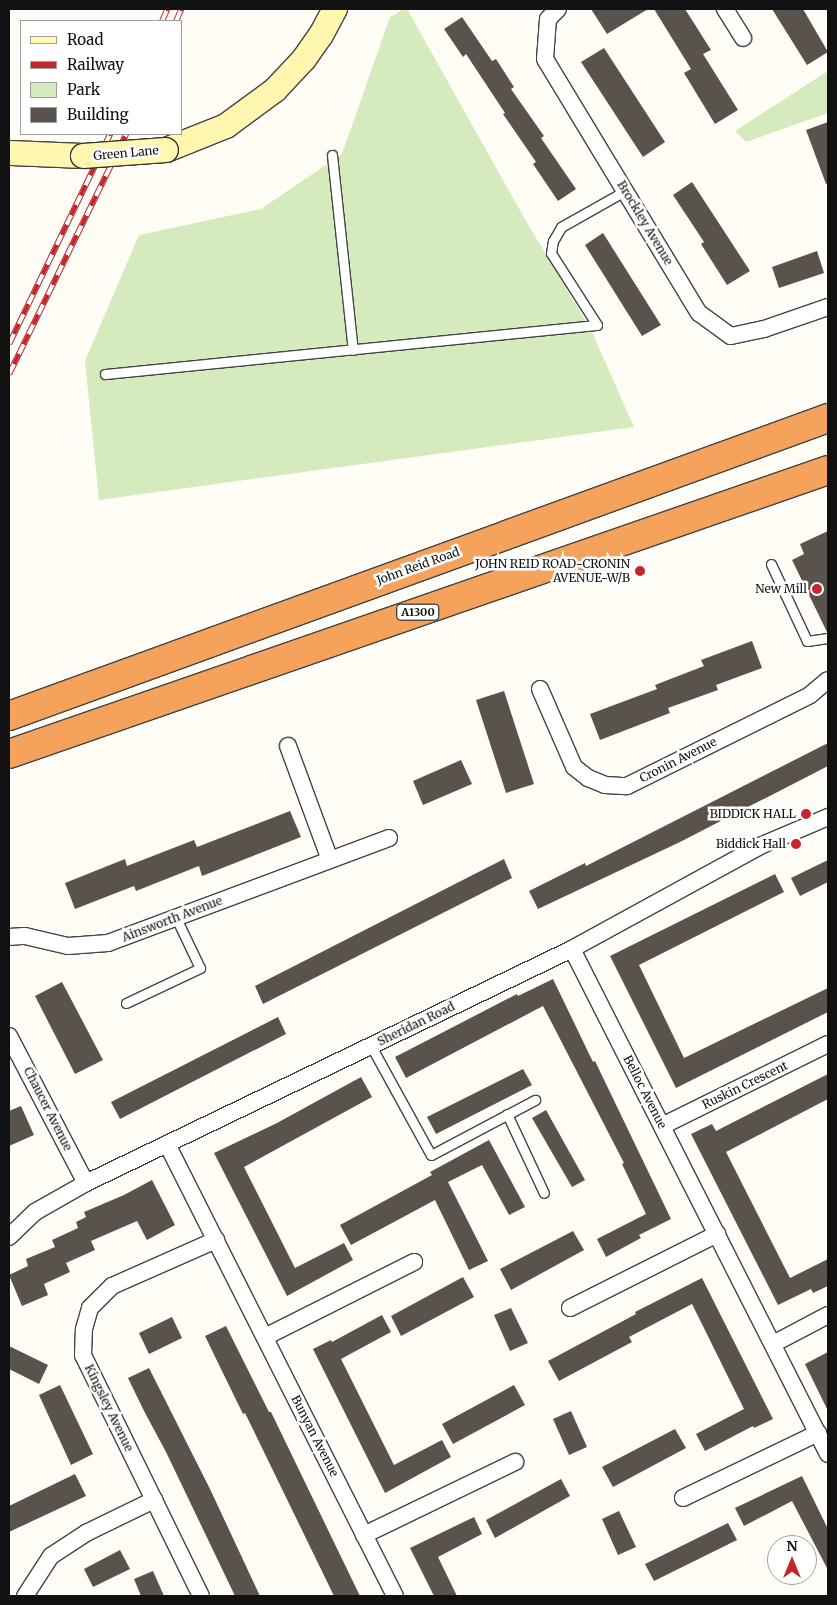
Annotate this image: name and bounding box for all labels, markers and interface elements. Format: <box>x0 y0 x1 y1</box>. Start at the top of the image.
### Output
legend <box>20 20 182 135</box>
text: Road <box>67 30 103 49</box>
text: Railway <box>67 55 124 74</box>
text: Park <box>67 80 100 99</box>
text: Building <box>67 105 129 124</box>
street label: Green Lane <box>93 143 159 163</box>
street label: Brockley Avenue <box>614 178 676 268</box>
street label: John Reid Road <box>375 544 461 588</box>
place label: JOHN REID ROAD-CRONIN AVENUE-W/B <box>475 557 630 585</box>
marker: JOHN REID ROAD-CRONIN AVENUE-W/B <box>634 565 646 577</box>
place label: New Mill <box>755 582 807 596</box>
marker: New Mill <box>811 583 823 595</box>
road number: A1300 <box>396 604 440 620</box>
street label: Cronin Avenue <box>637 734 719 786</box>
place label: BIDDICK HALL <box>710 807 796 821</box>
marker: BIDDICK HALL <box>800 808 812 820</box>
place label: Biddick Hall <box>716 837 786 851</box>
marker: Biddick Hall <box>790 838 802 850</box>
street label: Ainsworth Avenue <box>120 893 224 945</box>
street label: Sheridan Road <box>375 999 457 1049</box>
street label: Belloc Avenue <box>620 1053 670 1131</box>
street label: Ruskin Crescent <box>700 1058 790 1112</box>
street label: Chaucer Avenue <box>21 1065 75 1153</box>
street label: Kingsley Avenue <box>82 1362 136 1454</box>
street label: Bunyan Avenue <box>288 1393 342 1479</box>
north arrow <box>767 1535 817 1585</box>
text: N <box>786 1537 798 1555</box>

